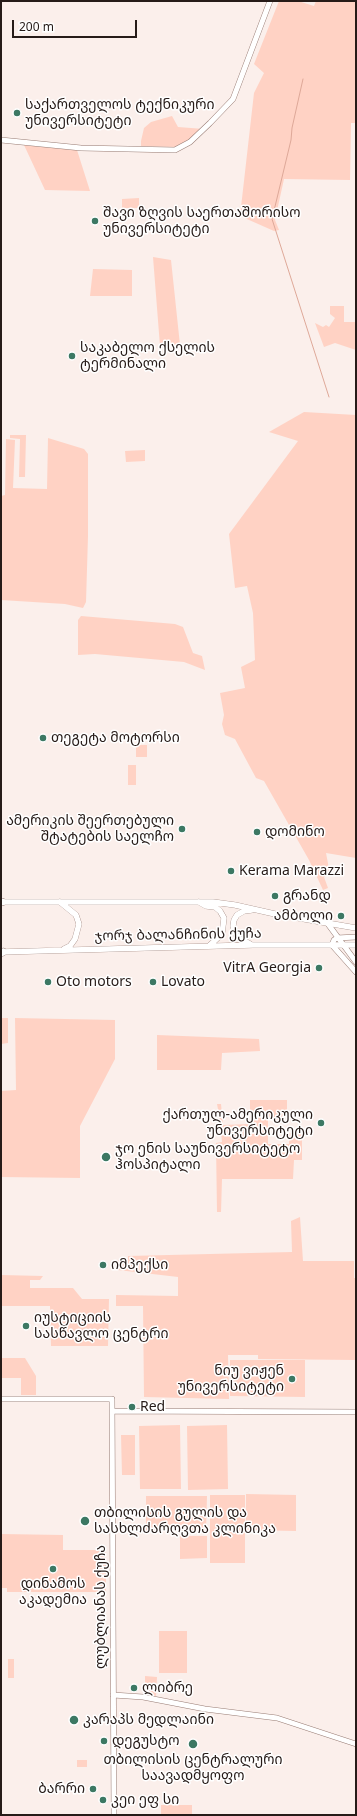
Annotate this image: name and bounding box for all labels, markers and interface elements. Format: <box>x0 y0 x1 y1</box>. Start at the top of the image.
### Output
scale bar <box>14 12 139 38</box>
text: 200 m <box>19 18 54 35</box>
place label: საქართველოს ტექნიკური უნივერსიტეტი <box>25 97 215 130</box>
marker: საქართველოს ტექნიკური უნივერსიტეტი <box>12 108 22 118</box>
place label: შავი ზღვის საერთაშორისო უნივერსიტეტი <box>103 205 301 238</box>
marker: შავი ზღვის საერთაშორისო უნივერსიტეტი <box>90 216 100 226</box>
place label: საკაბელო ქსელის ტერმინალი <box>80 340 215 372</box>
marker: საკაბელო ქსელის ტერმინალი <box>67 351 77 361</box>
place label: თეგეტა მოტორსი <box>51 730 180 746</box>
marker: თეგეტა მოტორსი <box>38 733 48 743</box>
place label: ამერიკის შეერთებული შტატების საელჩო <box>6 813 174 846</box>
marker: ამერიკის შეერთებული შტატების საელჩო <box>177 824 187 834</box>
place label: დომინო <box>265 824 325 840</box>
marker: დომინო <box>252 827 262 837</box>
place label: Kerama Marazzi <box>239 863 344 879</box>
marker: Kerama Marazzi <box>226 866 236 876</box>
place label: გრანდ <box>283 888 331 904</box>
marker: გრანდ <box>270 891 280 901</box>
place label: ამბოლი <box>274 908 333 924</box>
marker: ამბოლი <box>336 911 346 921</box>
street label: ჯორჯ ბალანჩინის ქუჩა <box>94 925 262 945</box>
place label: VitrA Georgia <box>223 960 311 976</box>
marker: VitrA Georgia <box>314 963 324 973</box>
place label: Oto motors <box>56 974 132 990</box>
place label: Lovato <box>161 974 205 990</box>
marker: Oto motors <box>43 977 53 987</box>
marker: Lovato <box>148 977 158 987</box>
place label: ქართულ-ამერიკული უნივერსიტეტი <box>162 1107 313 1140</box>
marker: ქართულ-ამერიკული უნივერსიტეტი <box>316 1118 326 1128</box>
place label: ჯო ენის საუნივერსიტეტო ჰოსპიტალი <box>115 1141 300 1174</box>
marker: ჯო ენის საუნივერსიტეტო ჰოსპიტალი <box>100 1151 112 1163</box>
place label: იმპექსი <box>111 1257 168 1273</box>
marker: იმპექსი <box>98 1260 108 1270</box>
place label: იუსტიციის სასწავლო ცენტრი <box>34 1310 168 1342</box>
marker: იუსტიციის სასწავლო ცენტრი <box>21 1321 31 1331</box>
place label: ნიუ ვიჟენ უნივერსიტეტი <box>177 1363 284 1396</box>
marker: ნიუ ვიჟენ უნივერსიტეტი <box>287 1374 297 1384</box>
place label: Red <box>140 1399 165 1415</box>
marker: Red <box>127 1402 137 1412</box>
place label: თბილისის გულის და სასხლძარღვთა კლინიკა <box>94 1505 276 1538</box>
marker: თბილისის გულის და სასხლძარღვთა კლინიკა <box>79 1515 91 1527</box>
street label: ლუბლიანას ქუჩა <box>93 1545 109 1669</box>
marker: დინამოს აკადემია <box>48 1564 58 1574</box>
place label: დინამოს აკადემია <box>19 1576 87 1608</box>
place label: ლიბრე <box>142 1680 193 1696</box>
marker: ლიბრე <box>129 1683 139 1693</box>
place label: კარაპს მედლაინი <box>83 1712 214 1728</box>
marker: კარაპს მედლაინი <box>68 1714 80 1726</box>
place label: დეგუსტო <box>112 1733 180 1749</box>
marker: დეგუსტო <box>99 1736 109 1746</box>
marker: თბილისის ცენტრალური საავადმყოფო <box>187 1738 199 1750</box>
place label: თბილისის ცენტრალური საავადმყოფო <box>103 1752 283 1784</box>
place label: ბარრი <box>38 1781 85 1797</box>
marker: ბარრი <box>88 1784 98 1794</box>
place label: კეი ეფ სი <box>111 1792 179 1808</box>
marker: კეი ეფ სი <box>98 1795 108 1805</box>

